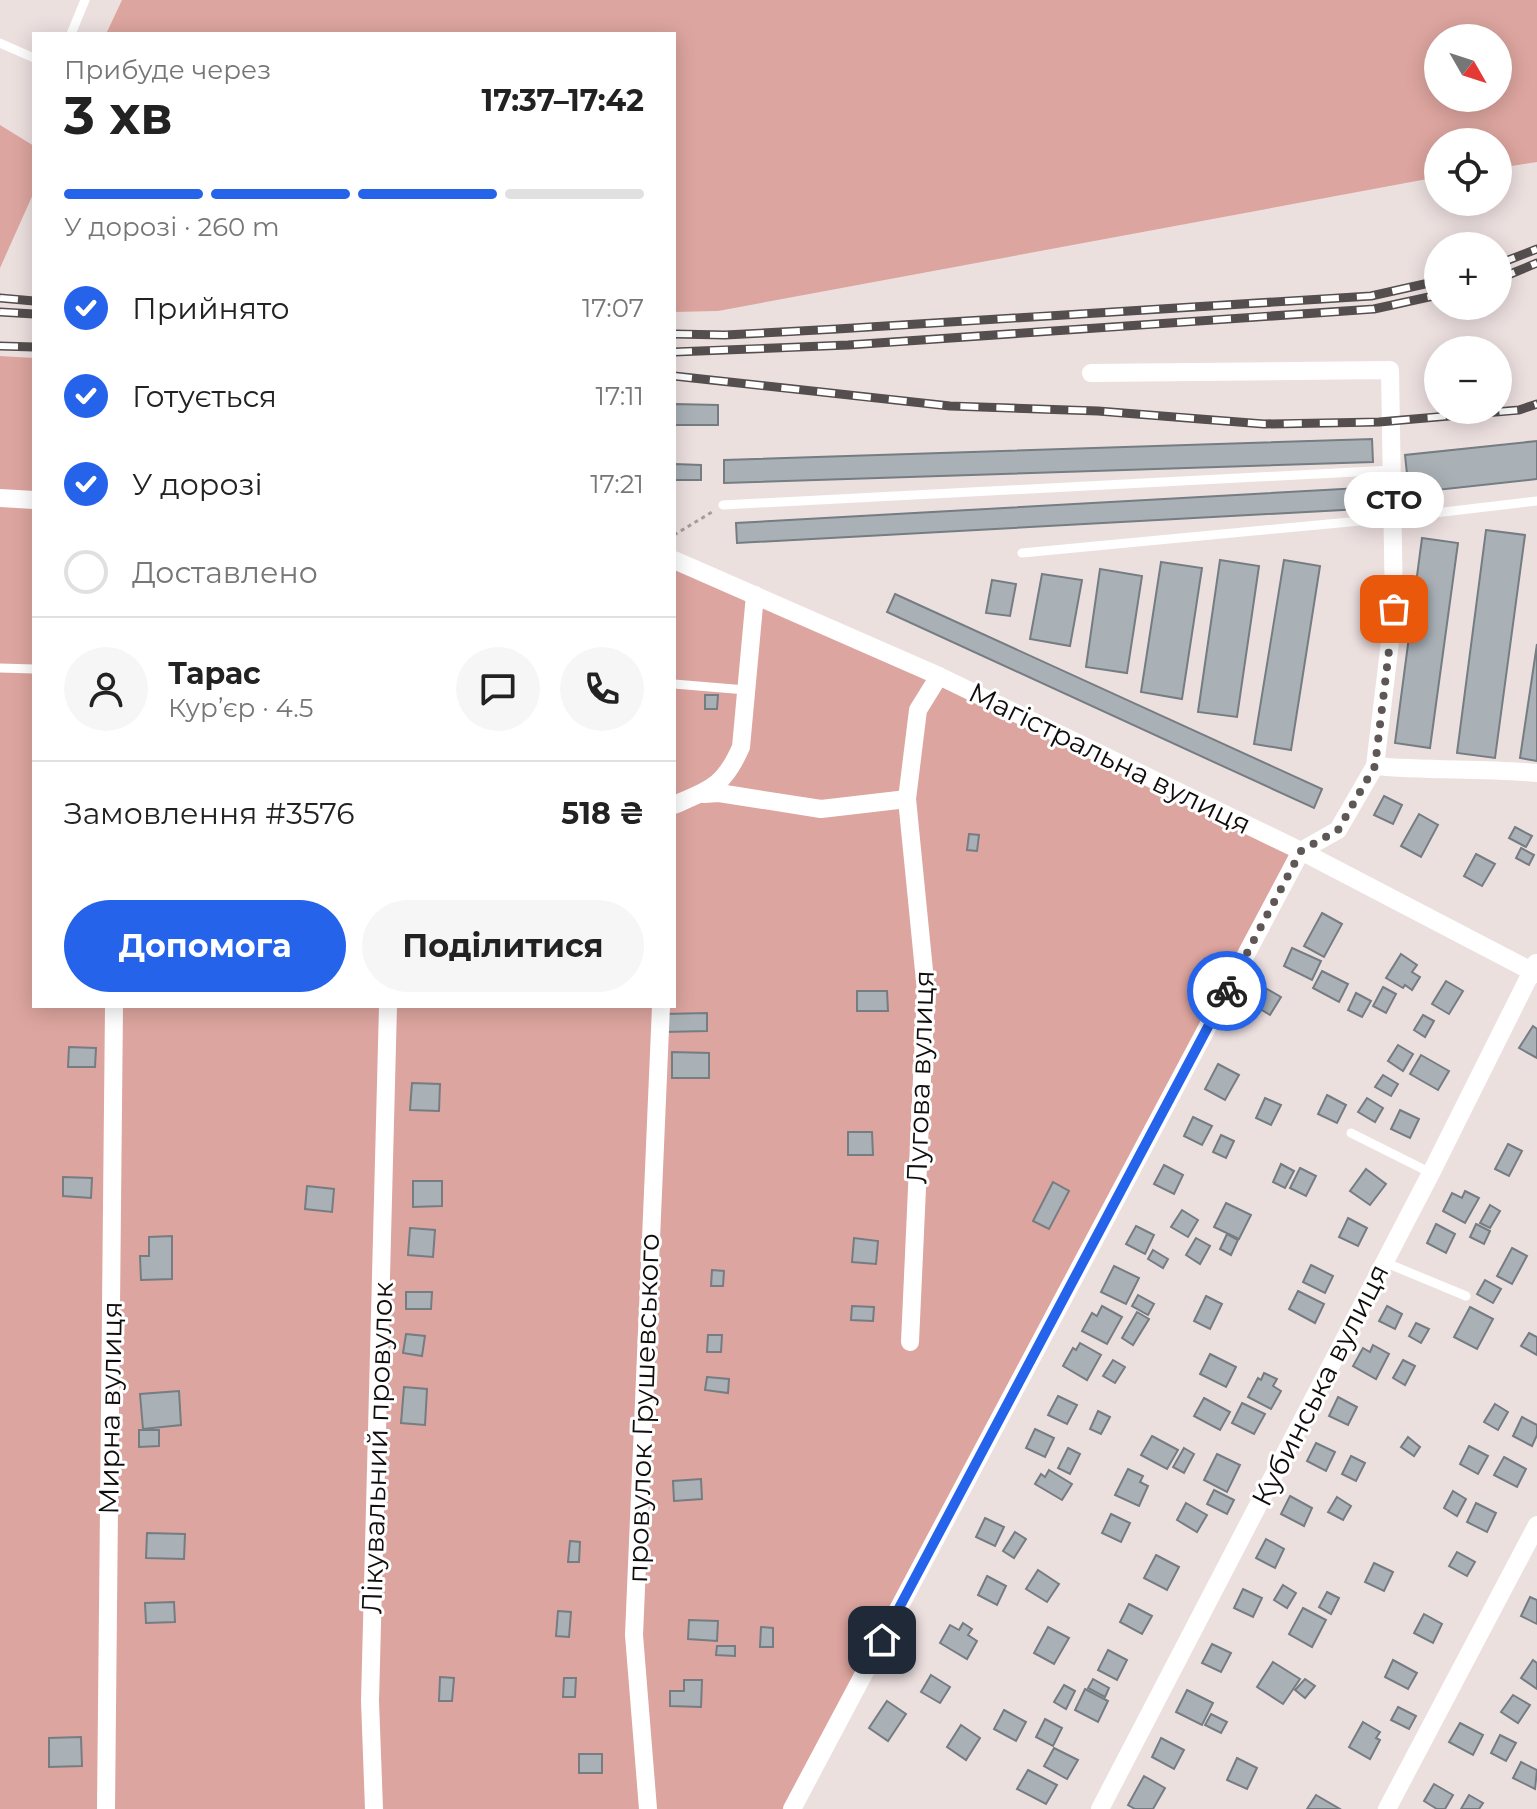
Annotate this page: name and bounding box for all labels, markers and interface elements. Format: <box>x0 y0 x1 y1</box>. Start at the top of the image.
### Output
north arrow <box>1424 24 1512 112</box>
map controls <box>1424 24 1512 424</box>
text: Прибуде через <box>64 54 271 86</box>
text: 17:37–17:42 <box>481 82 644 119</box>
text: 3 хв <box>64 84 173 147</box>
button: locate <box>1424 128 1512 216</box>
text: У дорозі · 260 m <box>64 211 280 243</box>
button: + <box>1424 232 1512 320</box>
icon: check <box>64 286 108 330</box>
text: Прийнято <box>132 290 290 327</box>
text: 17:07 <box>582 292 644 324</box>
button: − <box>1424 336 1512 424</box>
icon: check <box>64 374 108 418</box>
text: Готується <box>132 378 277 415</box>
text: 17:11 <box>596 380 644 412</box>
icon: check <box>64 462 108 506</box>
text: У дорозі <box>132 466 263 503</box>
text: 17:21 <box>590 468 644 500</box>
callout: СТО <box>1344 473 1444 529</box>
text: СТО <box>1366 484 1422 516</box>
text: Доставлено <box>132 554 318 591</box>
pin <box>1360 575 1428 643</box>
icon: bag <box>1372 587 1416 631</box>
button: person <box>64 647 148 731</box>
button: chat <box>456 647 540 731</box>
button: phone <box>560 647 644 731</box>
text: Тарас <box>168 655 261 692</box>
street label: Магістральна вулиця <box>963 675 1257 841</box>
text: Кур’єр · 4.5 <box>168 692 314 724</box>
text: Замовлення #3576 <box>64 795 355 832</box>
text: 518 ₴ <box>561 795 644 832</box>
button: Допомога <box>64 900 346 992</box>
button: Поділитися <box>362 900 644 992</box>
courier <box>1187 951 1267 1031</box>
icon: bike <box>1205 969 1249 1013</box>
street label: Лугова вулиця <box>899 970 941 1184</box>
street label: провулок Грушевського <box>620 1233 666 1583</box>
street label: Кубинська вулиця <box>1244 1258 1396 1512</box>
street label: Лікувальний провулок <box>354 1281 400 1615</box>
street label: Мирна вулиця <box>91 1301 129 1515</box>
pin <box>848 1606 916 1674</box>
icon: home <box>860 1618 904 1662</box>

